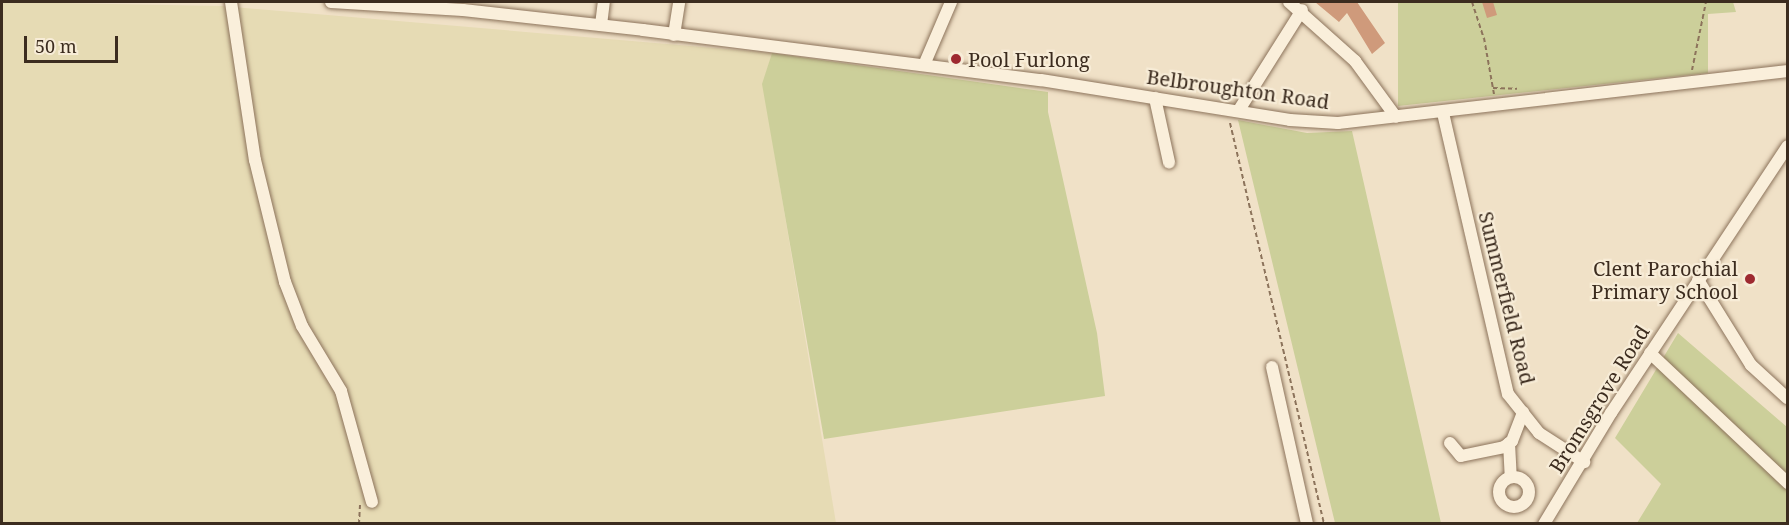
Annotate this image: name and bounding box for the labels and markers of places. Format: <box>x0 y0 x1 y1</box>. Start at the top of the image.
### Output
place label: Pool Furlong <box>968 47 1090 71</box>
marker: Pool Furlong <box>949 52 963 66</box>
place label: Clent Parochial Primary School <box>1591 256 1738 303</box>
marker: Clent Parochial Primary School <box>1743 272 1757 286</box>

